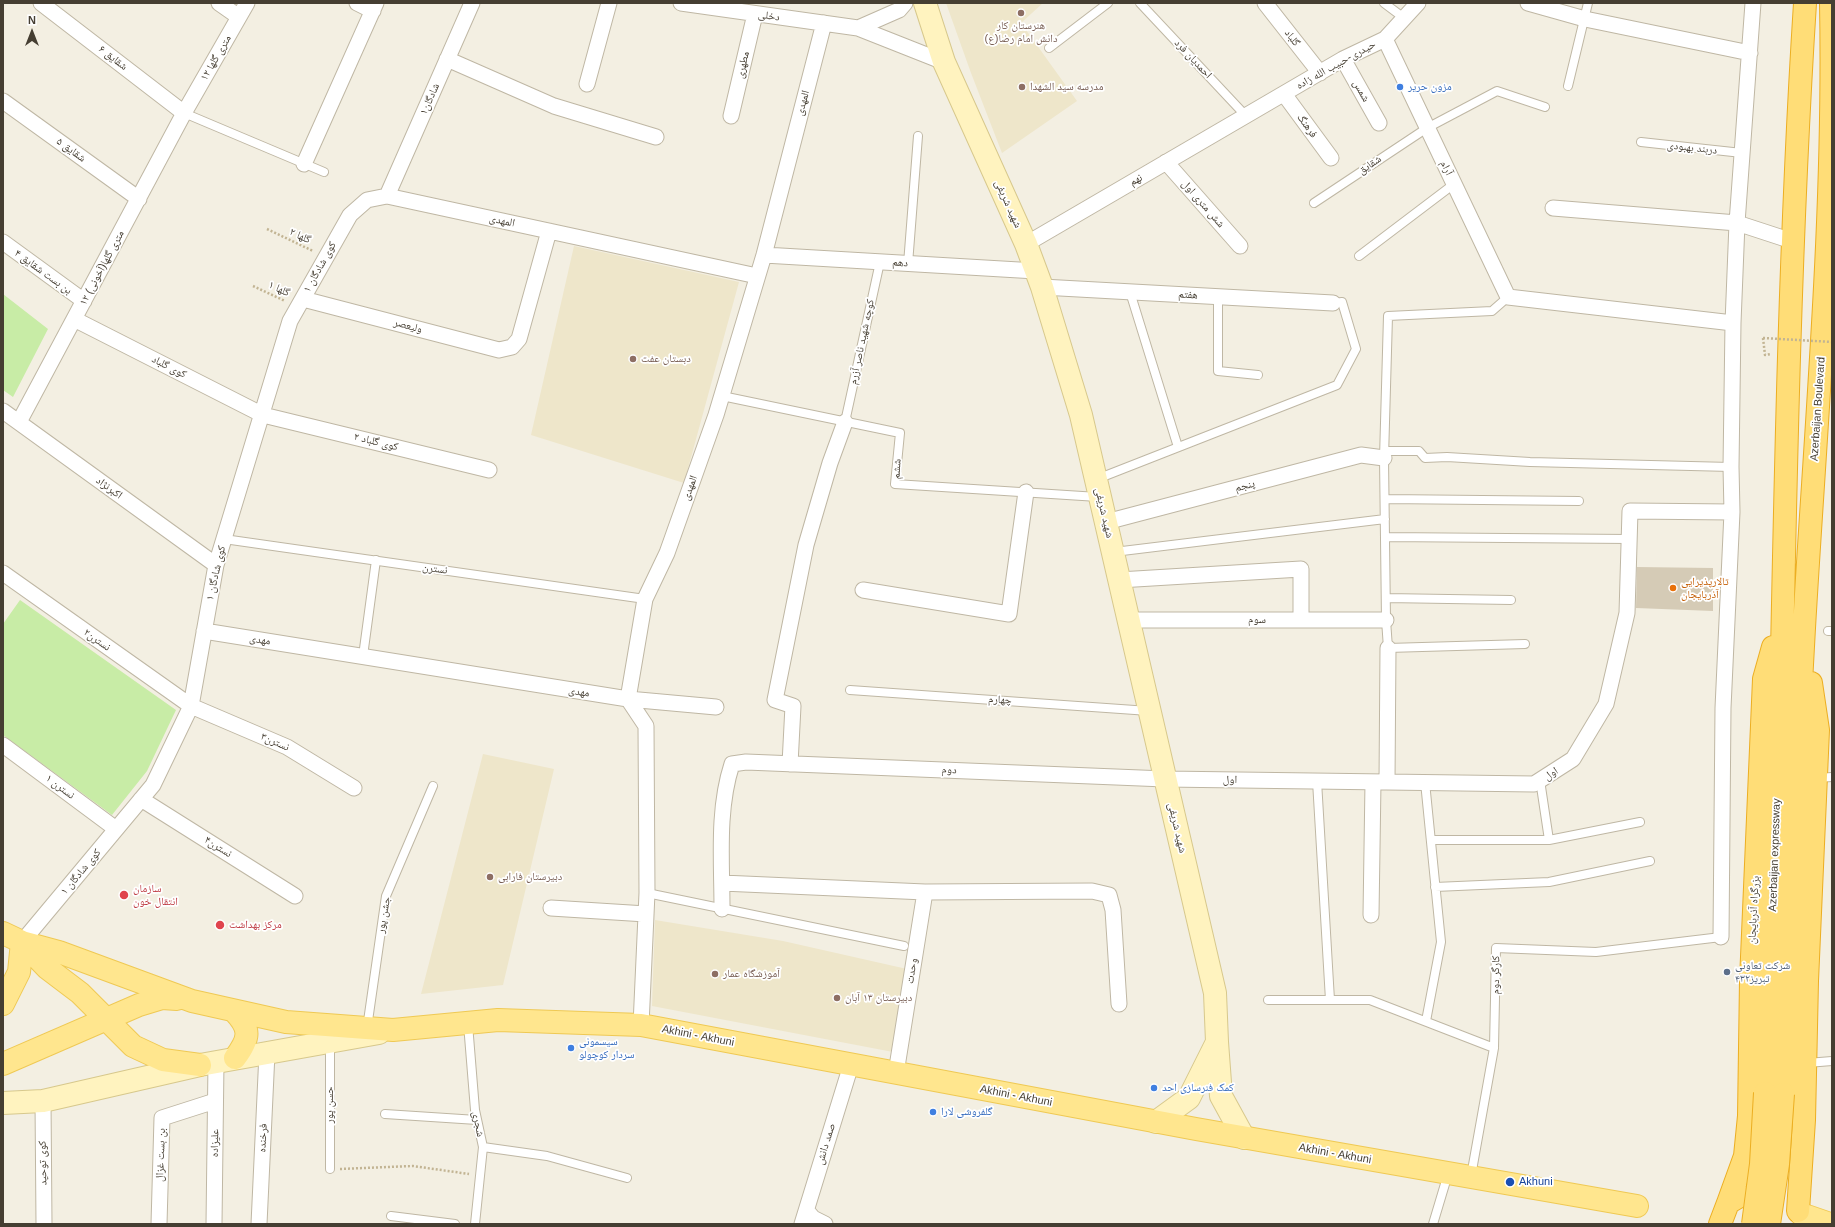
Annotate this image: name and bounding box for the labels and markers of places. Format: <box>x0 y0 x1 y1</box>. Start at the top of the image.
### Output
marker: هنرستان کار دانش امام رضا(ع) <box>1016 8 1026 18</box>
place label: هنرستان کار دانش امام رضا(ع) <box>985 19 1057 45</box>
place label: مدرسه سید الشهدا <box>1030 80 1103 94</box>
place label: مزون حریر <box>1408 80 1452 94</box>
marker: مدرسه سید الشهدا <box>1017 82 1027 92</box>
marker: مزون حریر <box>1395 82 1405 92</box>
place label: دبستان عفت <box>641 352 691 366</box>
marker: دبستان عفت <box>628 354 638 364</box>
place label: تالارپذیرایی آذربایجان <box>1681 575 1729 601</box>
marker: تالارپذیرایی آذربایجان <box>1668 583 1678 593</box>
place label: دبیرستان فارابی <box>498 870 562 884</box>
marker: دبیرستان فارابی <box>485 872 495 882</box>
place label: سازمان انتقال خون <box>133 882 178 908</box>
marker: سازمان انتقال خون <box>118 889 130 901</box>
place label: مرکز بهداشت <box>229 918 282 932</box>
marker: مرکز بهداشت <box>214 919 226 931</box>
place label: شرکت تعاونی ۴۳۲تبریز <box>1735 959 1790 985</box>
place label: آموزشگاه عمار <box>723 967 780 981</box>
marker: شرکت تعاونی ۴۳۲تبریز <box>1722 967 1732 977</box>
marker: آموزشگاه عمار <box>710 969 720 979</box>
place label: دبیرستان ۱۳ آبان <box>845 991 912 1005</box>
marker: دبیرستان ۱۳ آبان <box>832 993 842 1003</box>
place label: سیسمونی سردار کوچولو <box>579 1035 634 1061</box>
marker: سیسمونی سردار کوچولو <box>566 1043 576 1053</box>
place label: کمک فنرسازی احد <box>1162 1081 1234 1095</box>
marker: کمک فنرسازی احد <box>1149 1083 1159 1093</box>
place label: گلفروشی لارا <box>941 1105 993 1119</box>
marker: گلفروشی لارا <box>928 1107 938 1117</box>
place label: Akhuni <box>1519 1175 1553 1189</box>
marker: Akhuni <box>1504 1176 1516 1188</box>

